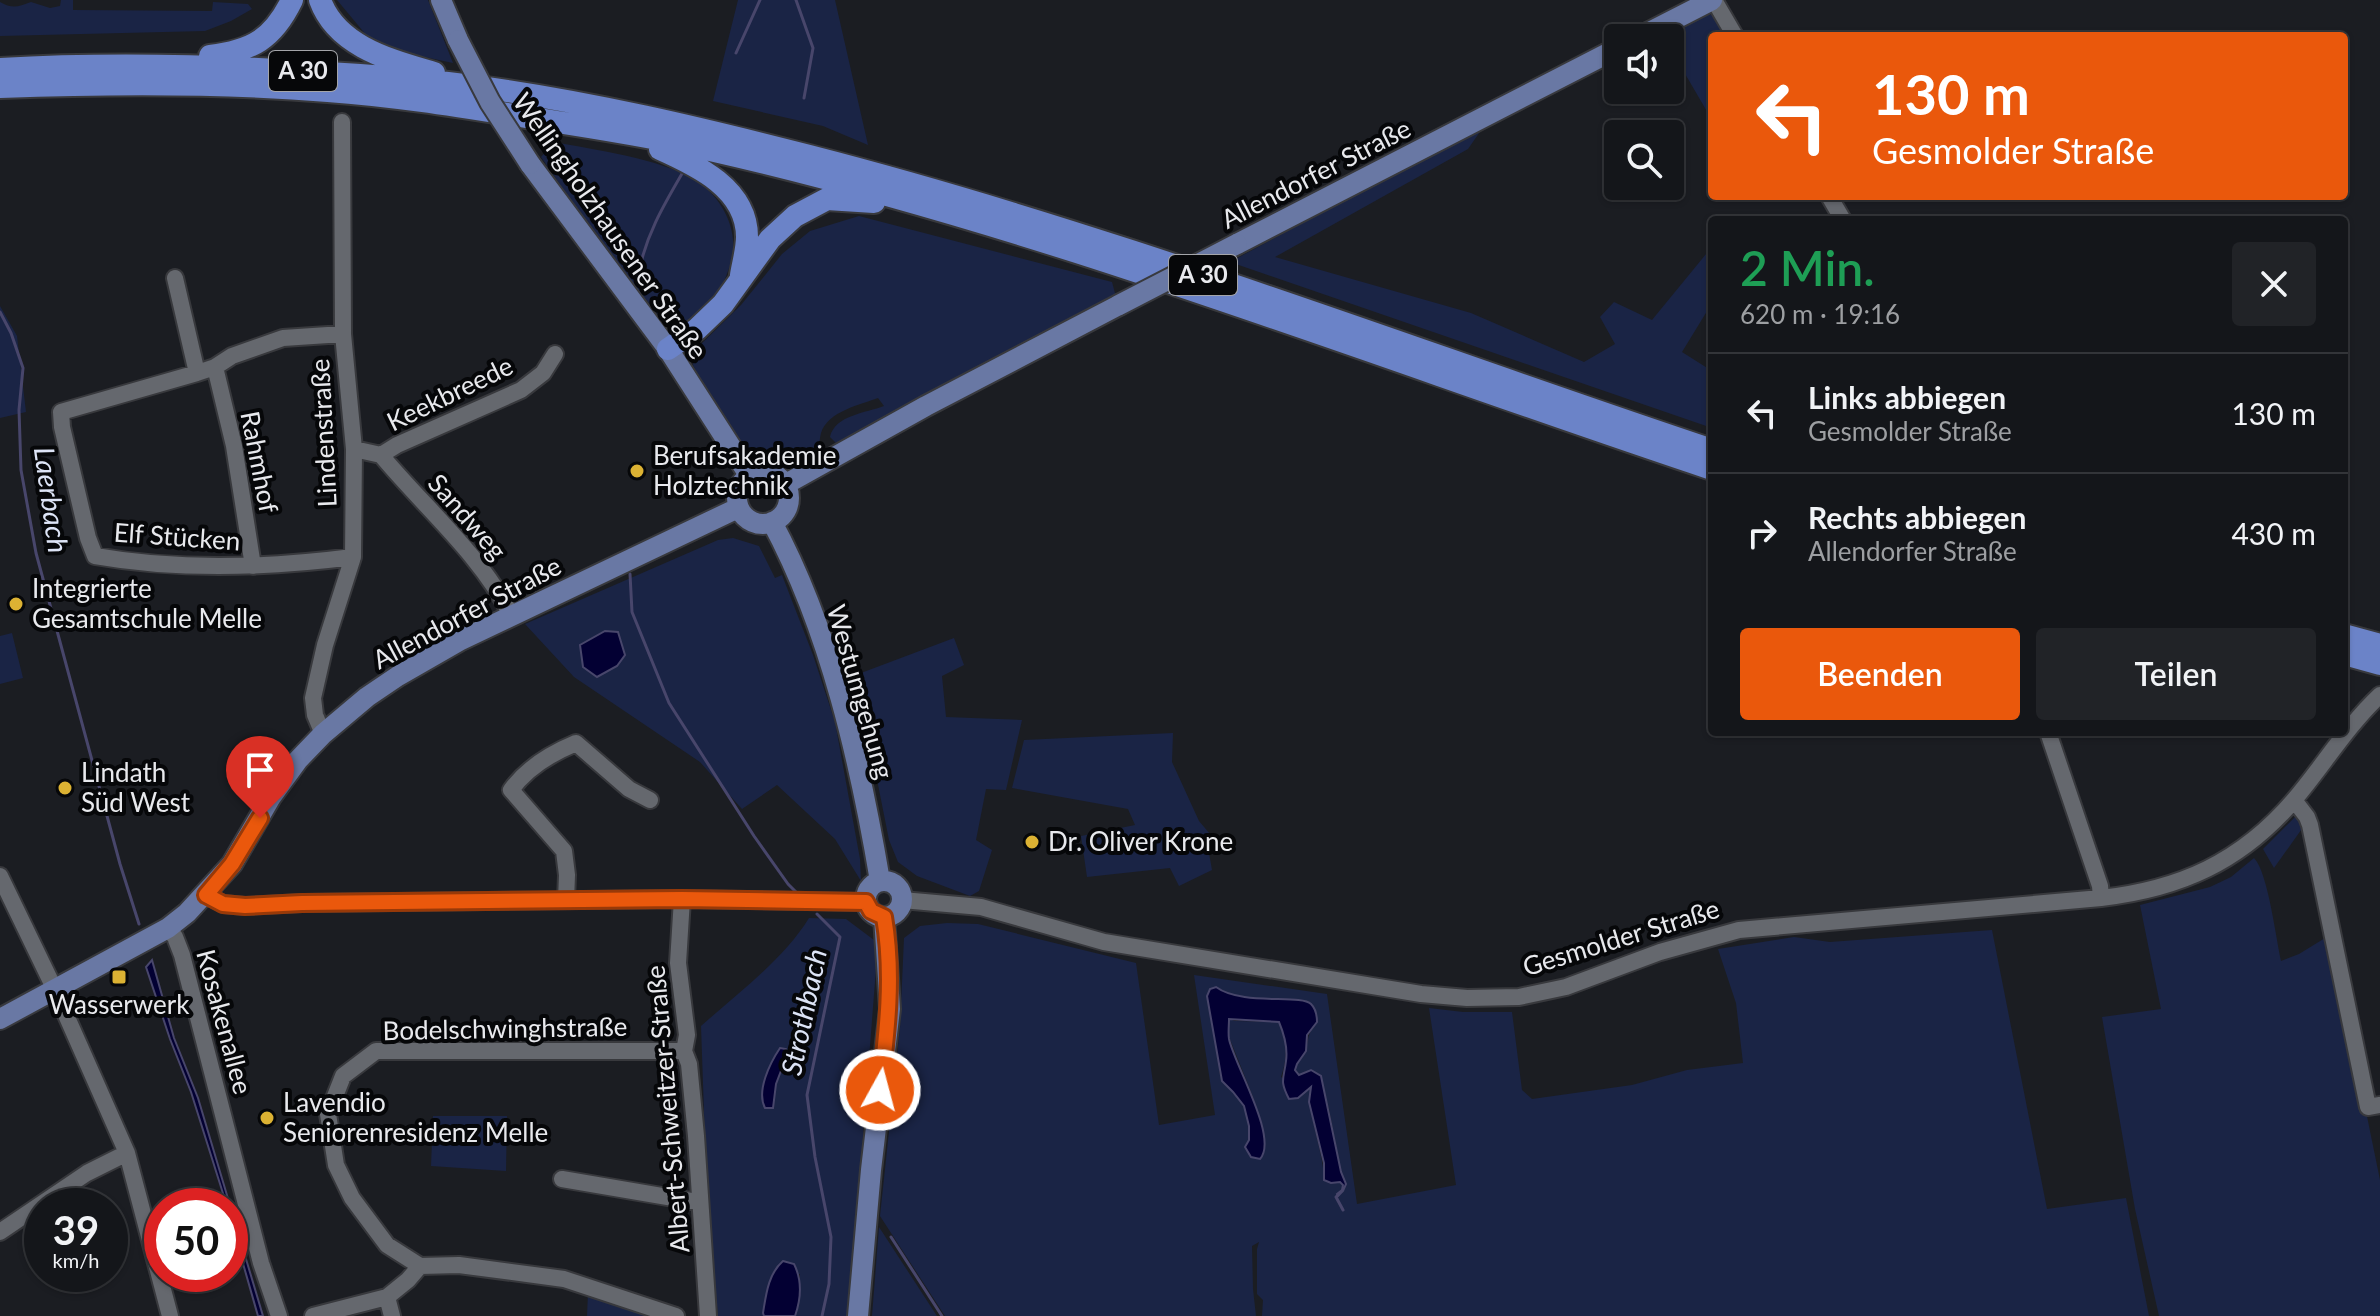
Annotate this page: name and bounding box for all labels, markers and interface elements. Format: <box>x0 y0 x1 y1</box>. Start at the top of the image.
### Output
map controls <box>1604 24 1684 200</box>
button: sound <box>1604 24 1684 104</box>
road number: A 30 <box>269 51 337 91</box>
text: 130 m <box>1872 60 2030 127</box>
icon: left <box>1740 64 1844 168</box>
street label: Wellingholzhausener Straße <box>507 86 715 365</box>
street label: Allendorfer Straße <box>1215 111 1416 235</box>
button: search <box>1604 120 1684 200</box>
text: Gesmolder Straße <box>1872 128 2154 172</box>
text: 2 Min. <box>1740 239 1875 296</box>
button: close <box>2232 242 2316 326</box>
road number: A 30 <box>1169 255 1237 295</box>
text: 620 m · 19:16 <box>1740 298 1900 330</box>
street label: Keekbreede <box>381 349 518 437</box>
street label: Lindenstraße <box>303 358 343 508</box>
text: Links abbiegen <box>1808 379 2006 415</box>
icon: left <box>1740 391 1784 435</box>
text: 130 m <box>2231 395 2316 431</box>
street label: Rahmhof <box>234 408 286 515</box>
text: Gesmolder Straße <box>1808 415 2012 447</box>
place label: Berufsakademie Holztechnik <box>653 439 836 501</box>
water label: Laerbach <box>28 445 76 555</box>
marker: Berufsakademie Holztechnik <box>628 462 646 480</box>
street label: Sandweg <box>422 467 514 566</box>
text: Rechts abbiegen <box>1808 499 2027 535</box>
icon: right <box>1740 511 1784 555</box>
text: 430 m <box>2231 515 2316 551</box>
street label: Elf Stücken <box>113 516 241 556</box>
text: Allendorfer Straße <box>1808 535 2017 567</box>
street label: Allendorfer Straße <box>367 549 566 675</box>
place label: Integrierte Gesamtschule Melle <box>32 572 262 634</box>
marker: Integrierte Gesamtschule Melle <box>7 595 25 613</box>
street label: Westumgehung <box>821 601 901 783</box>
button: Beenden <box>1740 628 2020 720</box>
button: Teilen <box>2036 628 2316 720</box>
pin <box>226 736 294 818</box>
icon: arrive <box>238 748 282 792</box>
place label: Lindath Süd West <box>81 756 191 818</box>
marker: Lindath Süd West <box>56 779 74 797</box>
place label: Dr. Oliver Krone <box>1048 825 1233 857</box>
marker: Dr. Oliver Krone <box>1023 833 1041 851</box>
street label: Gesmolder Straße <box>1519 892 1723 982</box>
water label: Strothbach <box>773 945 833 1078</box>
street label: Kosakenallee <box>190 946 260 1098</box>
street label: Albert-Schweitzer-Straße <box>638 964 696 1254</box>
marker: Wasserwerk <box>110 968 128 986</box>
place label: Wasserwerk <box>49 988 190 1020</box>
street label: Bodelschwinghstraße <box>382 1010 628 1046</box>
position arrow <box>838 1048 922 1132</box>
place label: Lavendio Seniorenresidenz Melle <box>283 1086 548 1148</box>
marker: Lavendio Seniorenresidenz Melle <box>258 1109 276 1127</box>
speed limit sign: 50 <box>144 1188 248 1292</box>
text: 39 <box>53 1206 99 1254</box>
text: km/h <box>53 1248 99 1272</box>

